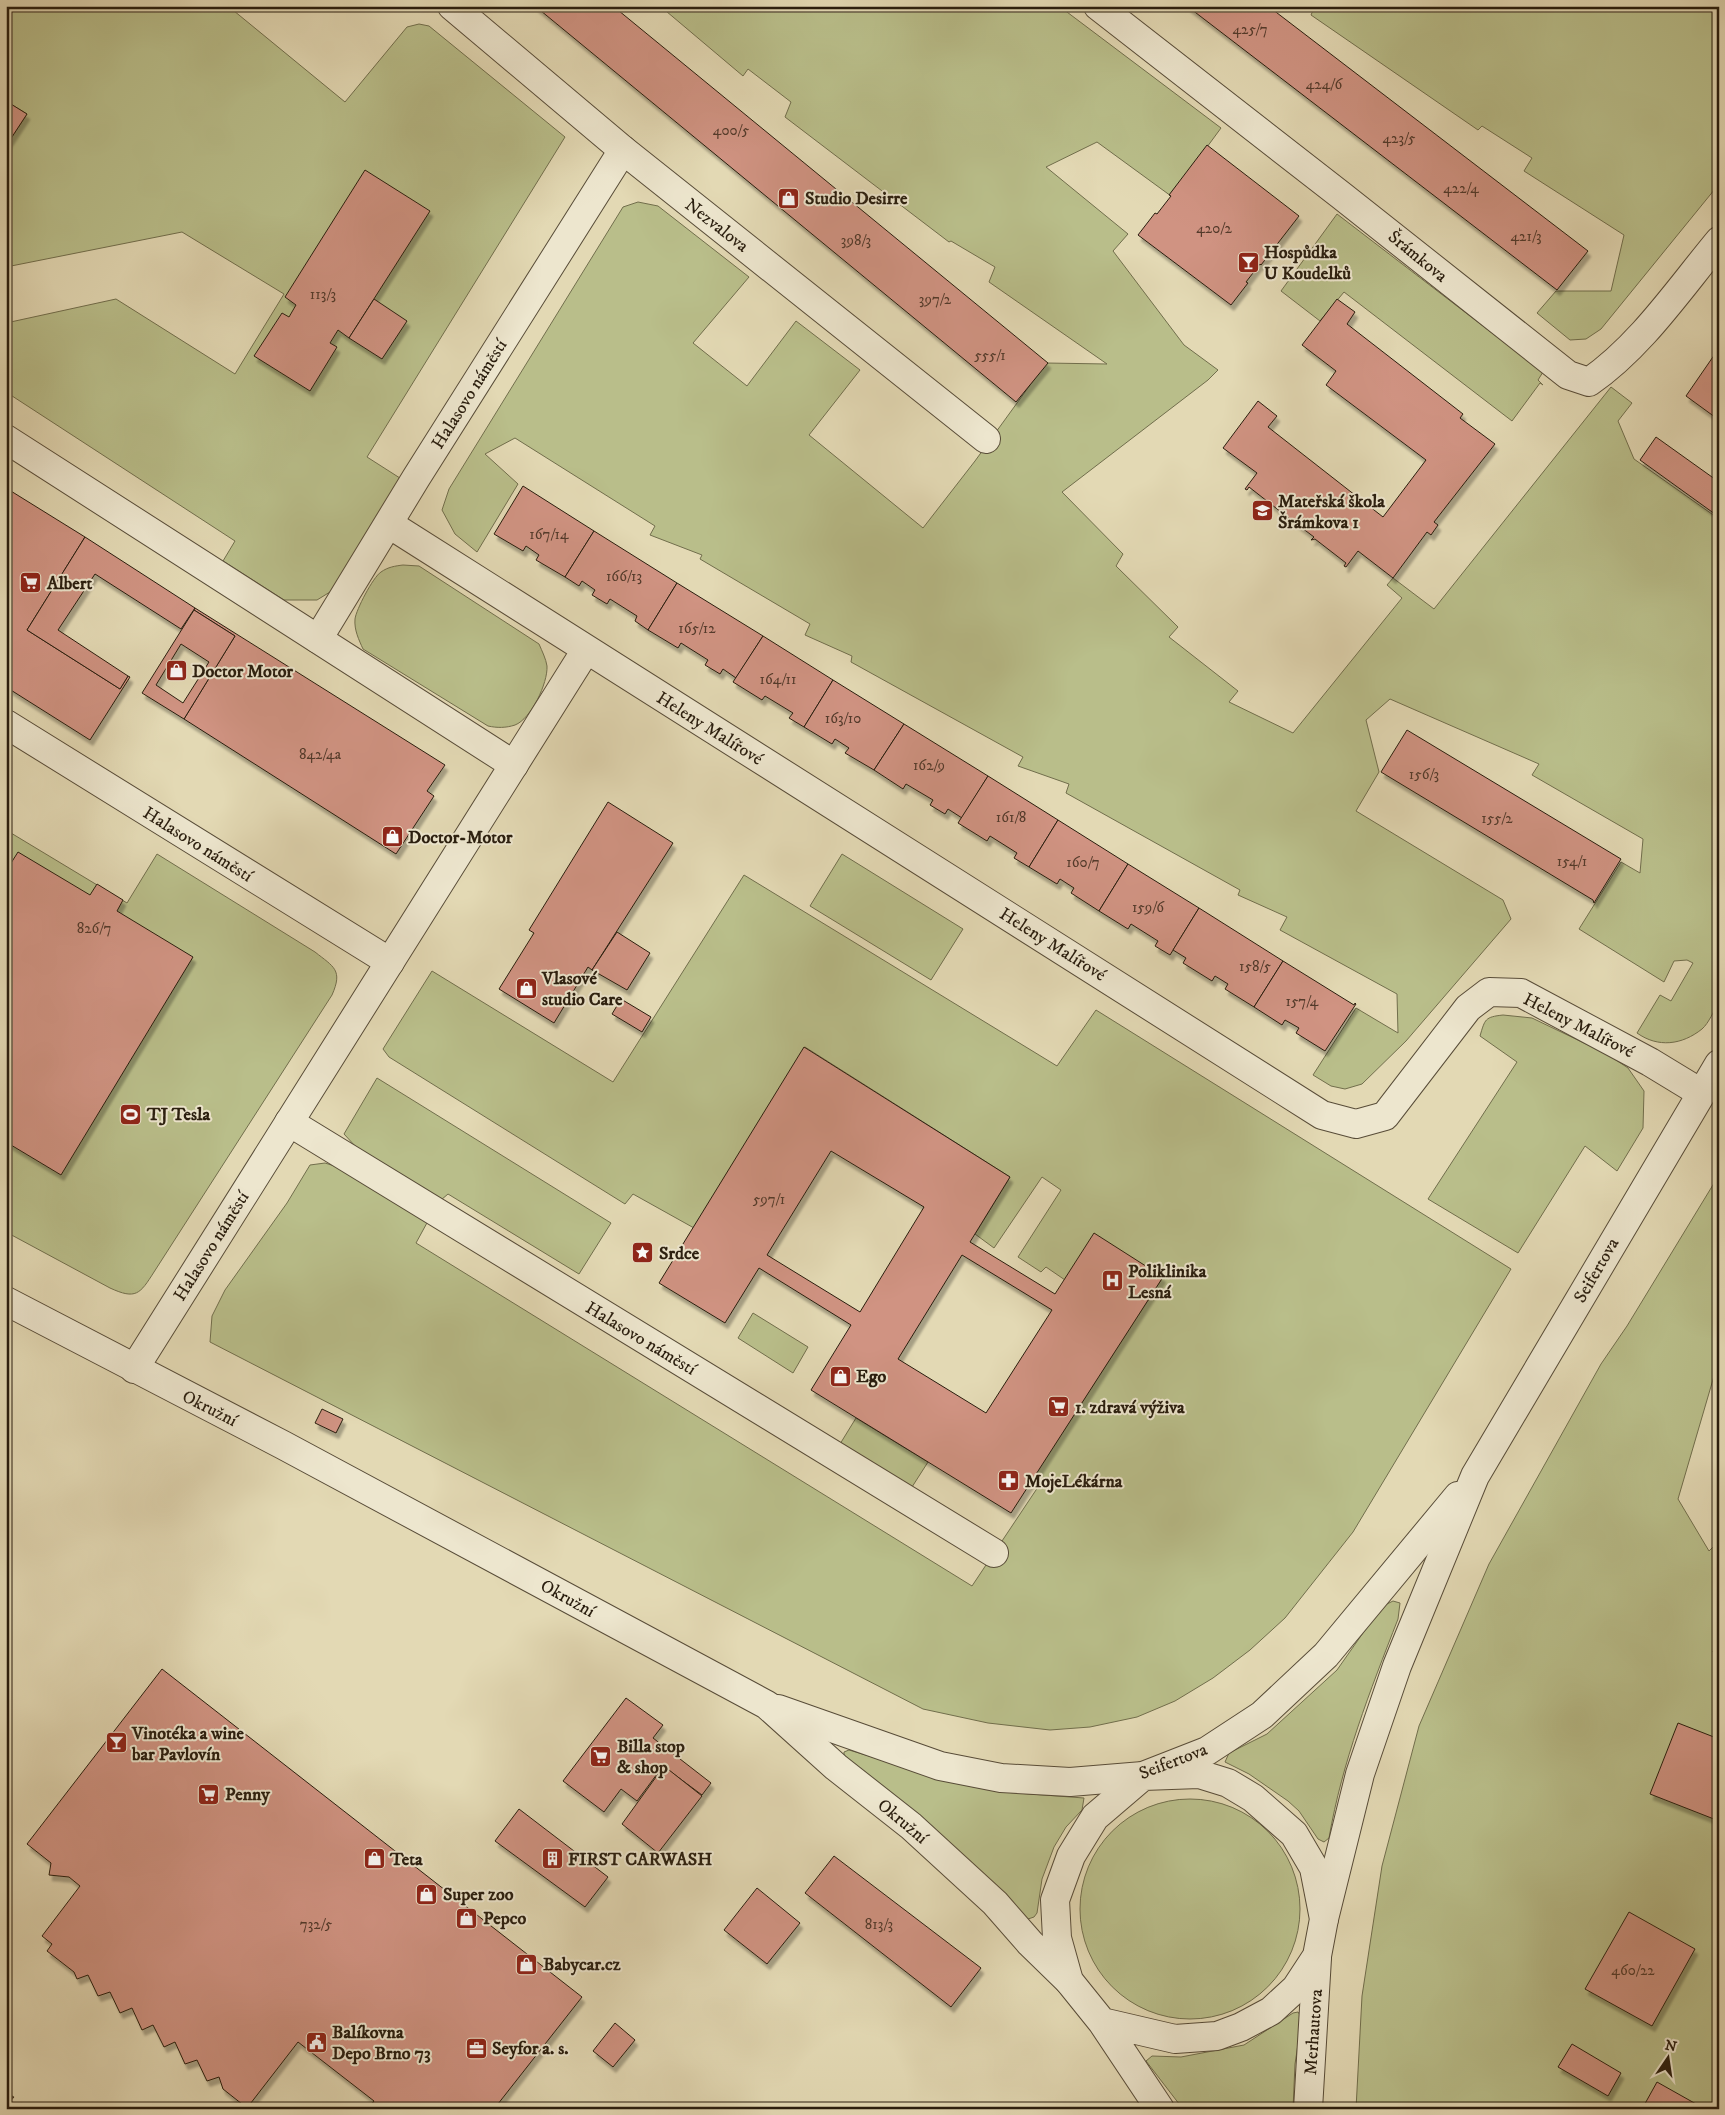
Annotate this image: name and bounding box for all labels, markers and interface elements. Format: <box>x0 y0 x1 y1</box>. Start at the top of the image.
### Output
house number: 425/7 <box>1232 20 1268 39</box>
house number: 424/6 <box>1306 75 1343 94</box>
house number: 400/5 <box>713 121 750 140</box>
house number: 423/5 <box>1382 129 1416 148</box>
house number: 422/4 <box>1443 179 1479 198</box>
shop icon: Studio Desirre <box>777 186 801 210</box>
place label: Studio Desirre <box>805 188 908 210</box>
street label: Nezvalova <box>680 194 753 258</box>
house number: 420/2 <box>1196 219 1232 238</box>
street label: Šrámkova <box>1383 225 1453 288</box>
house number: 421/3 <box>1510 227 1542 246</box>
house number: 398/3 <box>841 231 871 250</box>
place label: Hospůdka U Koudelků <box>1264 242 1351 285</box>
bar icon: Hospůdka U Koudelků <box>1236 250 1260 274</box>
house number: 113/3 <box>310 285 336 304</box>
house number: 397/2 <box>919 290 952 309</box>
street label: Halasovo náměstí <box>427 334 513 454</box>
house number: 555/1 <box>974 346 1006 365</box>
place label: Mateřská škola Šrámkova 1 <box>1278 491 1385 534</box>
school or university icon: Mateřská škola Šrámkova 1 <box>1250 499 1274 523</box>
house number: 167/14 <box>529 525 569 544</box>
house number: 166/13 <box>606 567 642 586</box>
supermarket icon: Albert <box>19 571 43 595</box>
place label: Albert <box>46 573 92 595</box>
house number: 165/12 <box>678 619 716 638</box>
shop icon: Doctor Motor <box>164 659 188 683</box>
place label: Doctor Motor <box>192 661 293 683</box>
house number: 164/11 <box>760 670 797 689</box>
street label: Heleny Malířové <box>652 687 767 771</box>
house number: 163/10 <box>825 709 861 728</box>
house number: 842/4a <box>299 745 342 764</box>
house number: 162/9 <box>913 756 945 775</box>
house number: 156/3 <box>1409 765 1439 784</box>
street label: Halasovo náměstí <box>138 802 258 888</box>
house number: 161/8 <box>996 808 1026 827</box>
house number: 155/2 <box>1481 809 1513 828</box>
shop icon: Doctor-Motor <box>380 825 404 849</box>
place label: Doctor-Motor <box>408 827 513 849</box>
house number: 154/1 <box>1557 852 1587 871</box>
house number: 160/7 <box>1066 853 1100 872</box>
house number: 159/6 <box>1132 898 1165 917</box>
street label: Heleny Malířové <box>995 903 1110 987</box>
house number: 826/7 <box>77 919 111 938</box>
house number: 158/5 <box>1239 957 1271 976</box>
place label: Vlasové studio Care <box>541 968 623 1011</box>
shop icon: Vlasové studio Care <box>514 976 538 1000</box>
street label: Heleny Malířové <box>1519 988 1638 1064</box>
house number: 157/4 <box>1286 992 1319 1011</box>
sports icon: TJ Tesla <box>119 1102 143 1126</box>
place label: TJ Tesla <box>146 1104 210 1126</box>
street label: Halasovo náměstí <box>169 1186 255 1306</box>
house number: 597/1 <box>753 1190 785 1209</box>
street label: Seifertova <box>1569 1234 1624 1307</box>
place icon: Srdce <box>631 1241 655 1265</box>
place label: Srdce <box>659 1243 700 1265</box>
place label: Poliklinika Lesná <box>1128 1261 1207 1304</box>
hospital icon: Poliklinika Lesná <box>1100 1269 1124 1293</box>
street label: Halasovo náměstí <box>581 1297 701 1381</box>
shop icon: Ego <box>828 1364 852 1388</box>
place label: Ego <box>856 1366 887 1388</box>
street label: Okružní <box>178 1386 242 1433</box>
supermarket icon: 1. zdravá výživa <box>1047 1395 1071 1419</box>
place label: 1. zdravá výživa <box>1075 1397 1185 1419</box>
pharmacy icon: MojeLékárna <box>997 1469 1021 1493</box>
place label: MojeLékárna <box>1025 1471 1123 1493</box>
street label: Okružní <box>536 1575 600 1623</box>
place label: Vinotéka a wine bar Pavlovín <box>131 1723 245 1766</box>
bar icon: Vinotéka a wine bar Pavlovín <box>104 1731 128 1755</box>
place label: Billa stop & shop <box>617 1736 685 1779</box>
street label: Seifertova <box>1136 1739 1211 1785</box>
supermarket icon: Billa stop & shop <box>589 1744 613 1768</box>
supermarket icon: Penny <box>197 1782 221 1806</box>
place label: Penny <box>225 1784 270 1806</box>
street label: Okružní <box>873 1794 933 1850</box>
shop icon: Teta <box>362 1847 386 1871</box>
building icon: FIRST CARWASH <box>540 1847 564 1871</box>
place label: Teta <box>389 1849 423 1871</box>
place label: FIRST CARWASH <box>568 1849 712 1871</box>
shop icon: Super zoo <box>415 1882 439 1906</box>
place label: Super zoo <box>443 1884 514 1906</box>
shop icon: Pepco <box>455 1906 479 1930</box>
place label: Pepco <box>483 1908 526 1930</box>
house number: 732/5 <box>300 1915 333 1934</box>
house number: 813/3 <box>865 1915 893 1934</box>
shop icon: Babycar.cz <box>515 1952 539 1976</box>
place label: Babycar.cz <box>543 1954 621 1976</box>
house number: 460/22 <box>1611 1961 1655 1980</box>
street label: Merhautova <box>1300 1988 1328 2076</box>
place label: Balíkovna Depo Brno 73 <box>332 2022 431 2065</box>
public building icon: Balíkovna Depo Brno 73 <box>304 2030 328 2054</box>
north arrow <box>1642 2032 1692 2082</box>
office icon: Seyfor a. s. <box>464 2036 488 2060</box>
text: N <box>1663 2036 1679 2056</box>
place label: Seyfor a. s. <box>492 2038 568 2060</box>

